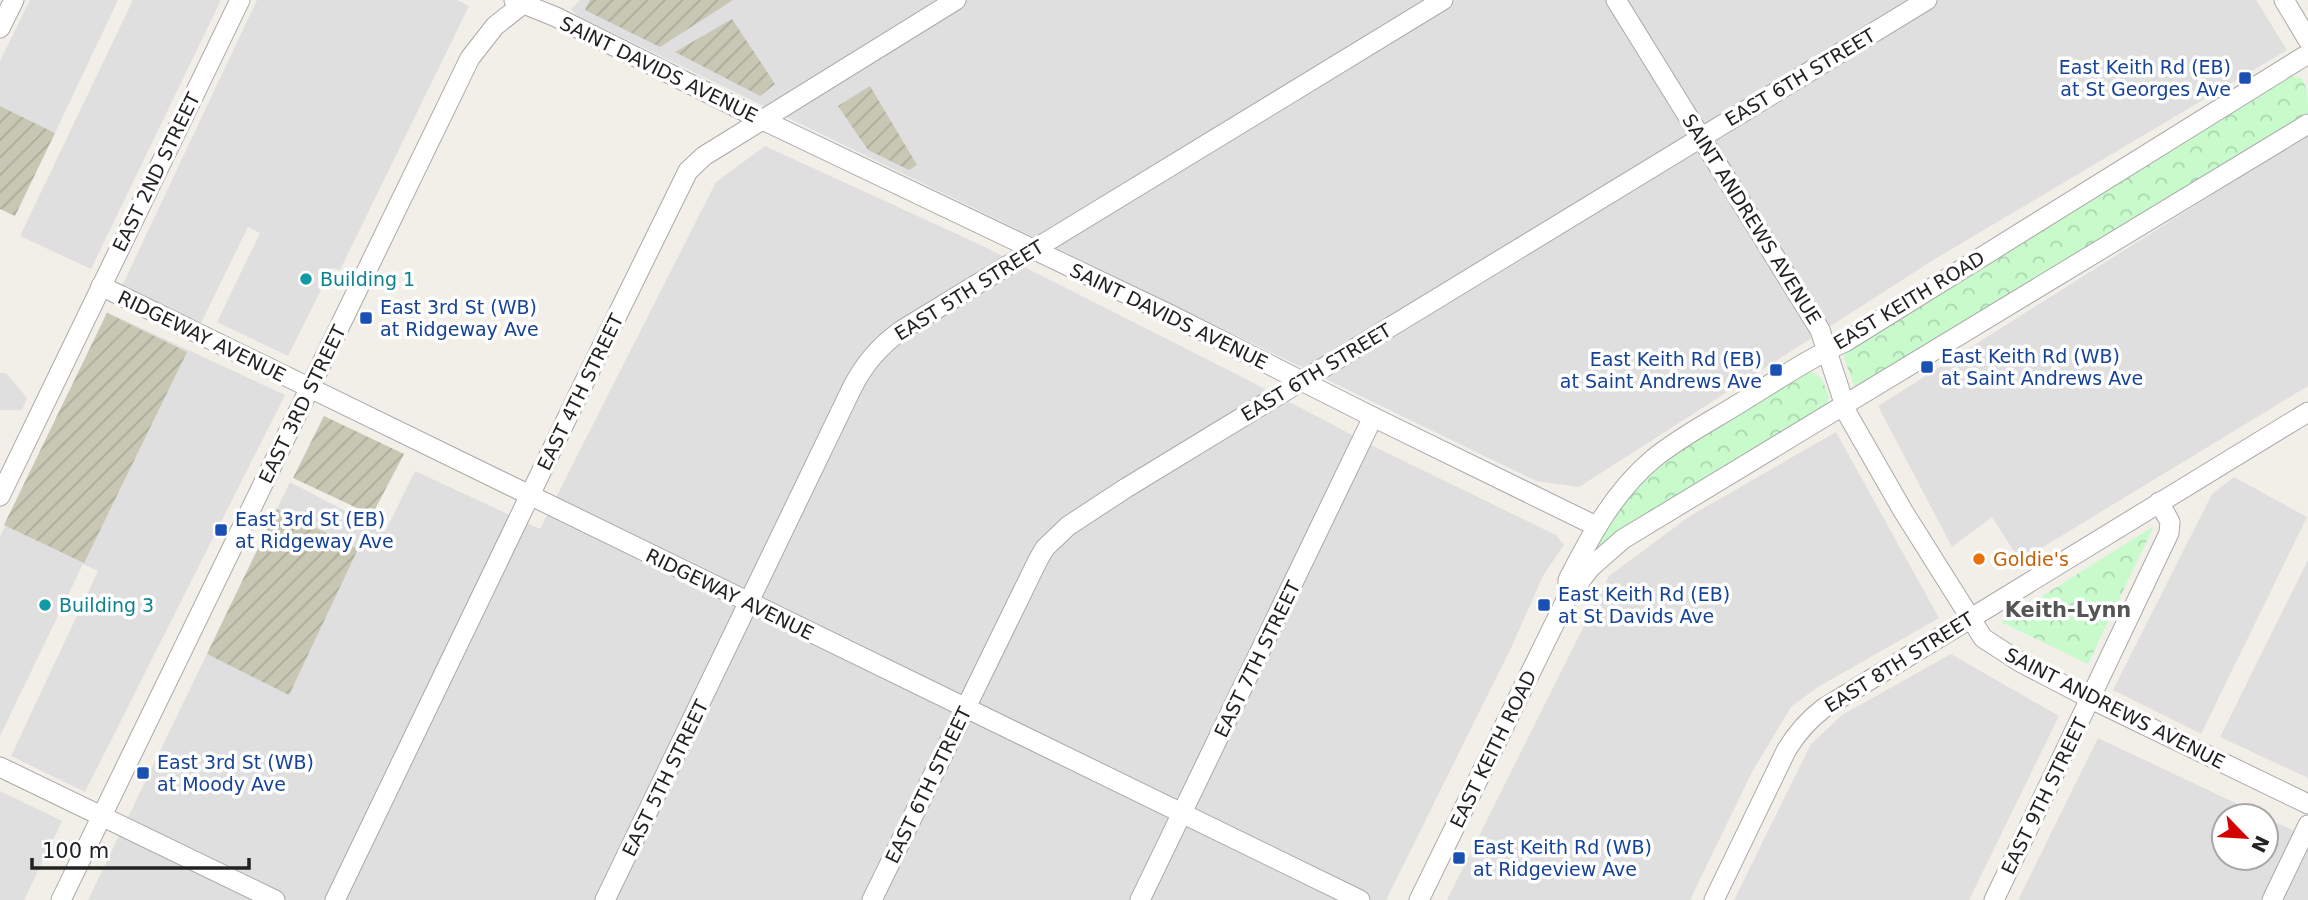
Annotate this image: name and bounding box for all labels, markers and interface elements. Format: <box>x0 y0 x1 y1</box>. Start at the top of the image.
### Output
street label: SAINT DAVIDS AVENUE <box>557 12 761 126</box>
street label: EAST 6TH STREET <box>1721 23 1879 131</box>
place label: East Keith Rd (EB) at St Georges Ave <box>2059 56 2231 100</box>
marker: East Keith Rd (EB) at St Georges Ave <box>2237 70 2253 86</box>
street label: EAST 2ND STREET <box>108 89 204 255</box>
street label: SAINT ANDREWS AVENUE <box>1678 110 1826 328</box>
street label: EAST 5TH STREET <box>891 235 1048 345</box>
street label: EAST KEITH ROAD <box>1830 246 1988 354</box>
street label: SAINT DAVIDS AVENUE <box>1067 259 1271 373</box>
place label: Building 1 <box>320 268 415 290</box>
marker: Building 1 <box>298 271 314 287</box>
street label: RIDGEWAY AVENUE <box>114 286 290 386</box>
place label: East 3rd St (WB) at Ridgeway Ave <box>380 296 539 340</box>
marker: East 3rd St (WB) at Ridgeway Ave <box>358 310 374 326</box>
street label: EAST 4TH STREET <box>533 310 628 474</box>
street label: EAST 6TH STREET <box>1237 318 1395 426</box>
street label: EAST 3RD STREET <box>254 321 350 487</box>
place label: East Keith Rd (WB) at Saint Andrews Ave <box>1941 345 2143 389</box>
place label: East Keith Rd (EB) at Saint Andrews Ave <box>1560 348 1762 392</box>
marker: East Keith Rd (WB) at Saint Andrews Ave <box>1919 359 1935 375</box>
marker: East Keith Rd (EB) at Saint Andrews Ave <box>1768 362 1784 378</box>
place label: East 3rd St (EB) at Ridgeway Ave <box>235 508 394 552</box>
marker: East 3rd St (EB) at Ridgeway Ave <box>213 522 229 538</box>
street label: RIDGEWAY AVENUE <box>642 544 818 644</box>
place label: Goldie's <box>1993 548 2069 570</box>
marker: Goldie's <box>1971 551 1987 567</box>
street label: EAST 7TH STREET <box>1210 577 1305 741</box>
place label: East Keith Rd (EB) at St Davids Ave <box>1558 583 1730 627</box>
place label: Building 3 <box>59 594 154 616</box>
marker: Building 3 <box>37 597 53 613</box>
marker: East Keith Rd (EB) at St Davids Ave <box>1536 597 1552 613</box>
district label: Keith-Lynn <box>2005 598 2131 622</box>
street label: EAST 8TH STREET <box>1821 607 1978 717</box>
street label: SAINT ANDREWS AVENUE <box>2001 643 2229 773</box>
street label: EAST KEITH ROAD <box>1445 667 1541 831</box>
street label: EAST 5TH STREET <box>618 696 713 860</box>
street label: EAST 6TH STREET <box>881 703 976 867</box>
street label: EAST 9TH STREET <box>1997 714 2092 878</box>
place label: East 3rd St (WB) at Moody Ave <box>157 751 314 795</box>
marker: East 3rd St (WB) at Moody Ave <box>135 765 151 781</box>
north arrow <box>2210 802 2280 872</box>
scale bar <box>32 827 248 871</box>
text: N <box>2247 832 2274 856</box>
place label: East Keith Rd (WB) at Ridgeview Ave <box>1473 836 1652 880</box>
text: 100 m <box>42 839 109 863</box>
marker: East Keith Rd (WB) at Ridgeview Ave <box>1451 850 1467 866</box>

